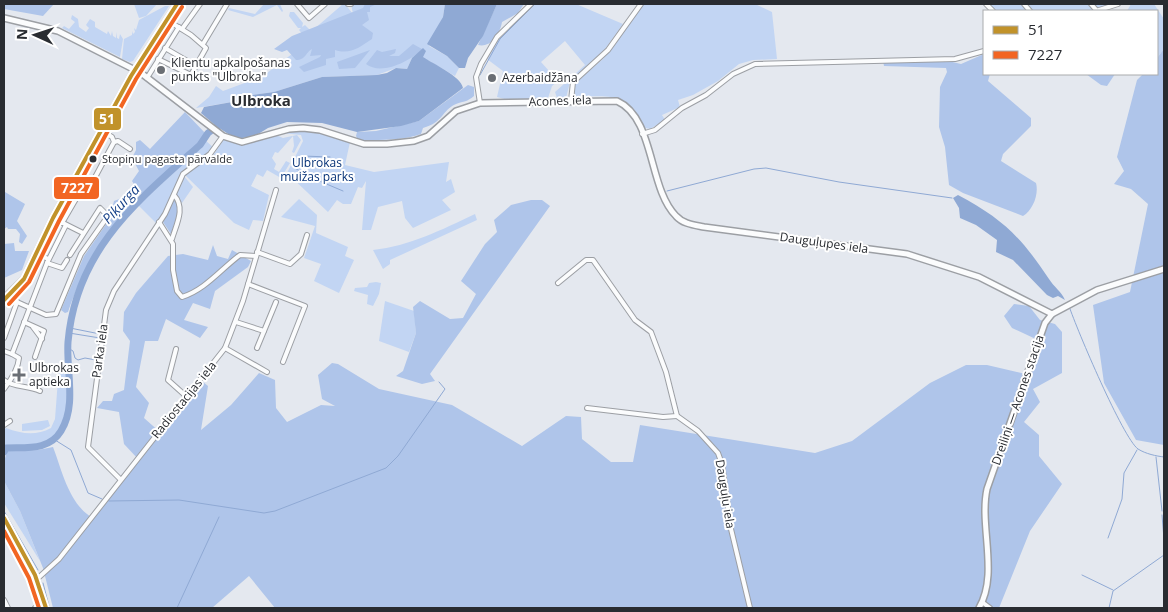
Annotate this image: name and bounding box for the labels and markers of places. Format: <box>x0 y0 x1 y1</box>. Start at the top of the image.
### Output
place label: Klientu apkalpošanas punkts "Ulbroka" <box>171 54 290 85</box>
marker: Klientu apkalpošanas punkts "Ulbroka" <box>155 64 167 76</box>
place label: Azerbaidžāna <box>502 69 578 86</box>
marker: Azerbaidžāna <box>486 72 498 84</box>
place label: Stopiņu pagasta pārvalde <box>102 151 232 166</box>
marker: Stopiņu pagasta pārvalde <box>88 154 98 164</box>
place label: Ulbrokas aptieka <box>29 359 79 390</box>
marker: Ulbrokas aptieka <box>13 369 25 381</box>

